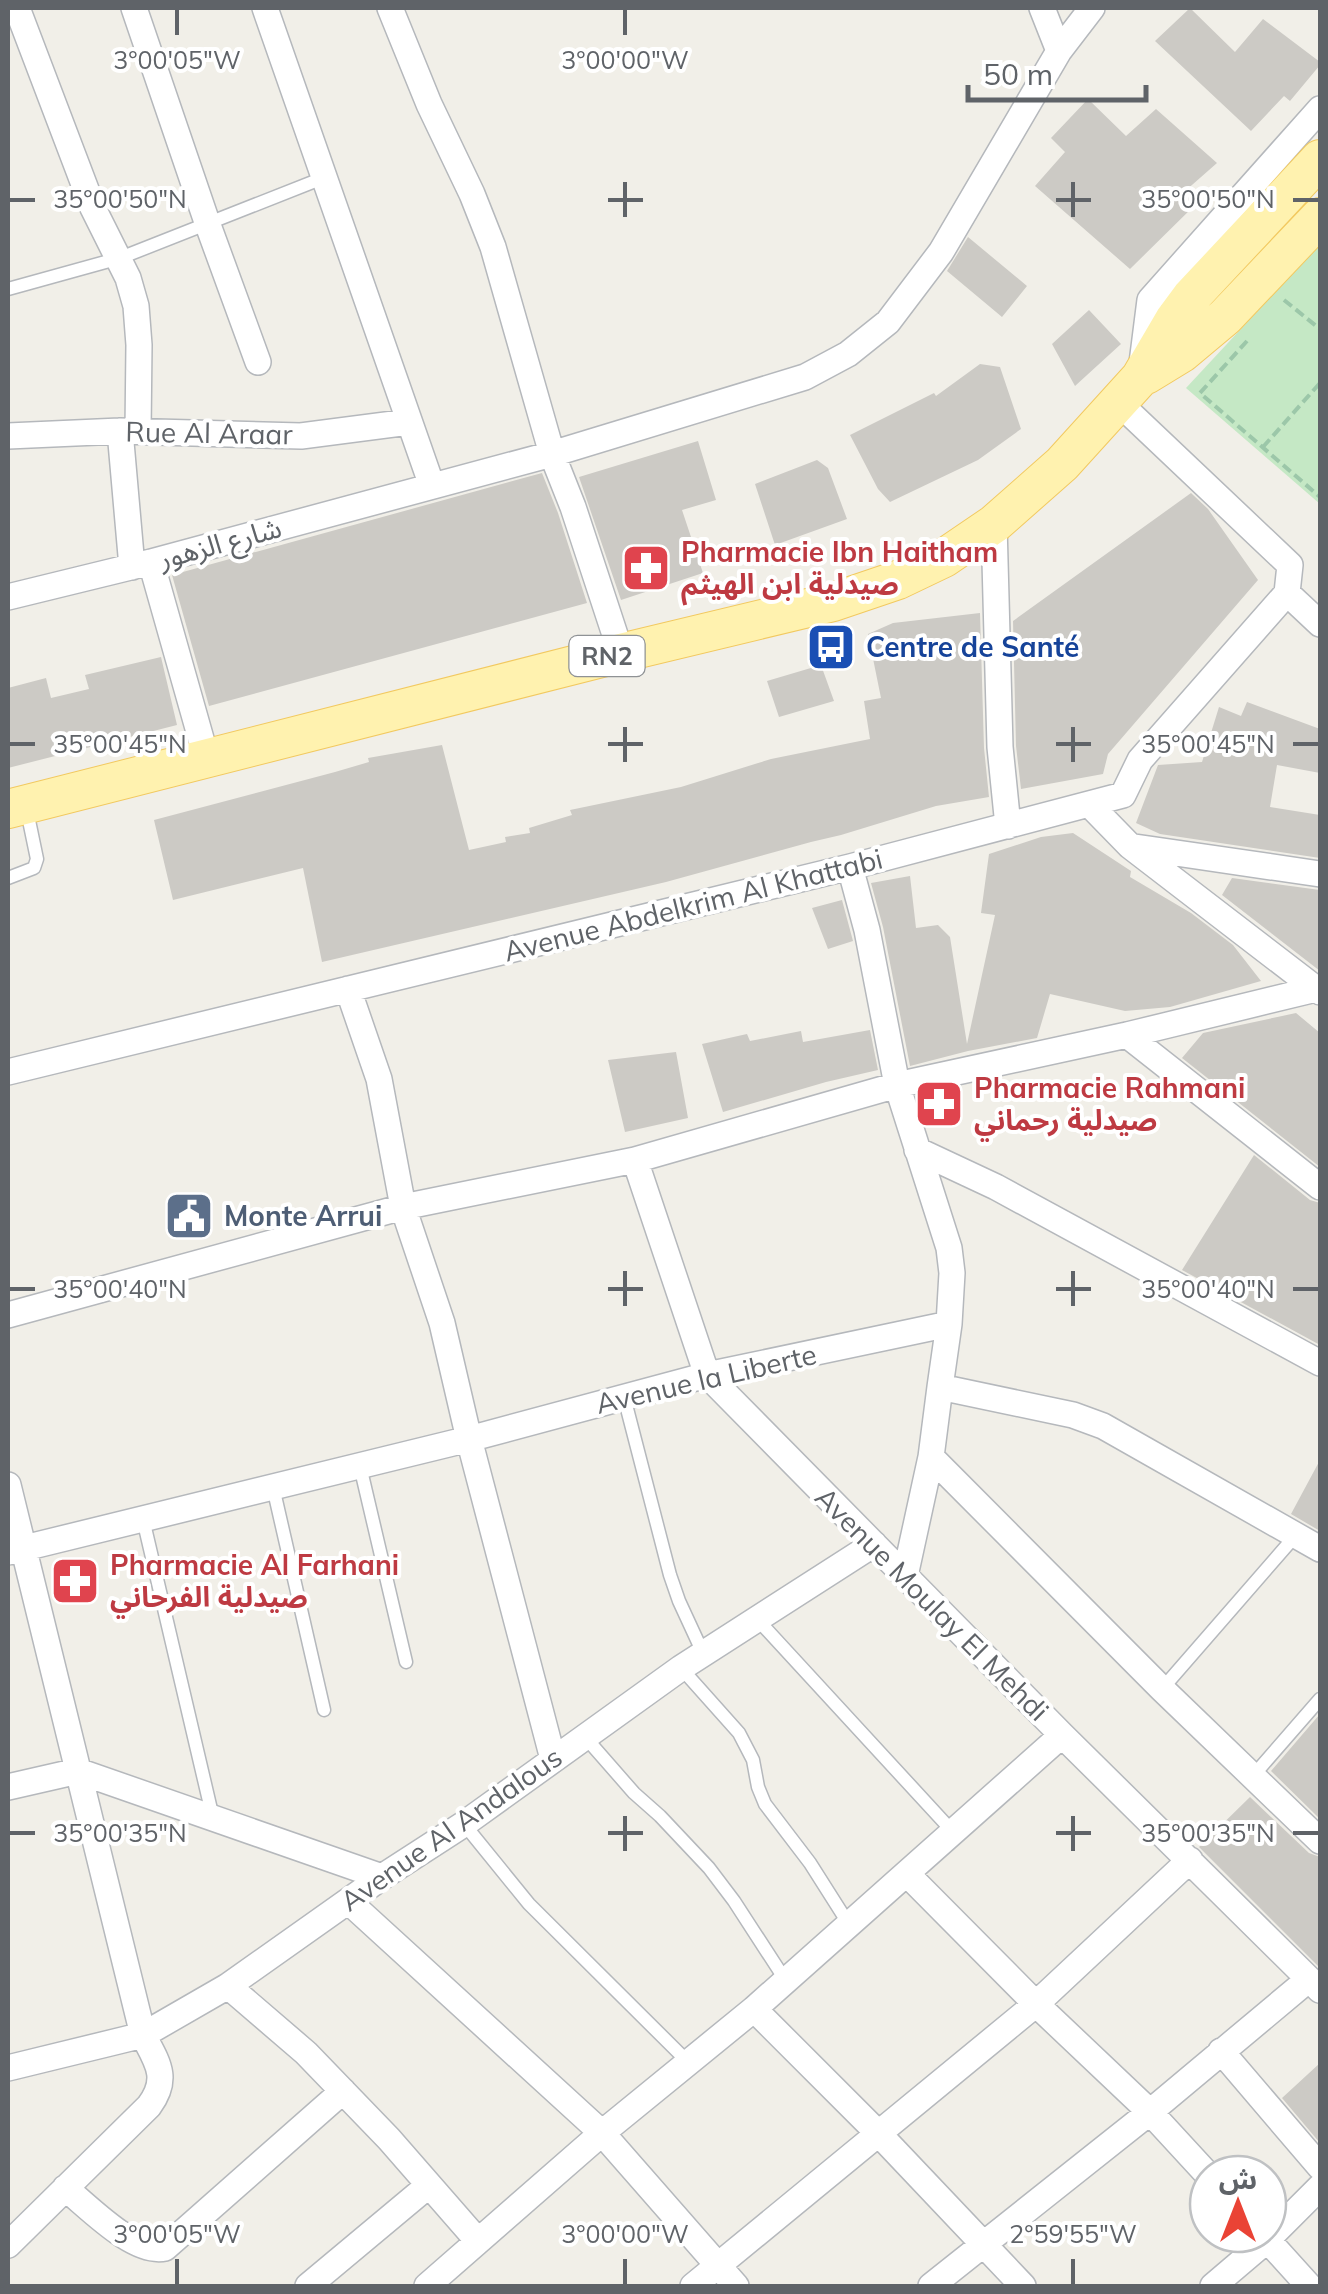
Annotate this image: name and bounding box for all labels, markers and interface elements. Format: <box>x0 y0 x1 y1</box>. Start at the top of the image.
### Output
scale bar <box>968 40 1146 102</box>
text: 3°00'05"W <box>113 44 241 75</box>
text: 3°00'00"W <box>561 44 689 75</box>
text: 50 m <box>983 55 1053 93</box>
text: 35°00'50"N <box>53 183 187 214</box>
text: 35°00'50"N <box>1141 183 1275 214</box>
street label: Rue Al Araar <box>125 414 294 451</box>
street label: شارع الزهور <box>154 509 286 580</box>
place label: Pharmacie Ibn Haitham صيدلية ابن الهيثم <box>681 534 998 606</box>
pharmacy icon: Pharmacie Ibn Haitham صيدلية ابن الهيثم <box>620 542 672 594</box>
bus stop icon: Centre de Santé <box>805 621 857 673</box>
place label: Centre de Santé <box>866 629 1079 664</box>
road number: RN2 <box>570 636 644 676</box>
text: 35°00'45"N <box>53 728 187 759</box>
text: 35°00'45"N <box>1141 728 1275 759</box>
street label: Avenue Abdelkrim Al Khattabi <box>500 840 886 969</box>
place label: Pharmacie Rahmani صيدلية رحماني <box>974 1070 1245 1142</box>
pharmacy icon: Pharmacie Rahmani صيدلية رحماني <box>913 1078 965 1130</box>
public building icon: Monte Arrui <box>163 1190 215 1242</box>
place label: Monte Arrui <box>224 1198 382 1233</box>
text: 35°00'40"N <box>53 1273 187 1304</box>
text: 35°00'40"N <box>1141 1273 1275 1304</box>
street label: Avenue la Liberte <box>592 1336 820 1421</box>
street label: Avenue Moulay El Mehdi <box>808 1480 1056 1728</box>
place label: Pharmacie Al Farhani صيدلية الفرحاني <box>110 1547 399 1619</box>
pharmacy icon: Pharmacie Al Farhani صيدلية الفرحاني <box>49 1555 101 1607</box>
street label: Avenue Al Andalous <box>333 1739 568 1918</box>
text: 35°00'35"N <box>53 1817 187 1848</box>
text: 35°00'35"N <box>1141 1817 1275 1848</box>
north arrow <box>1188 2154 1288 2254</box>
text: ش <box>1219 2161 1257 2196</box>
text: 3°00'05"W <box>113 2218 241 2249</box>
text: 3°00'00"W <box>561 2218 689 2249</box>
text: 2°59'55"W <box>1009 2218 1137 2249</box>

